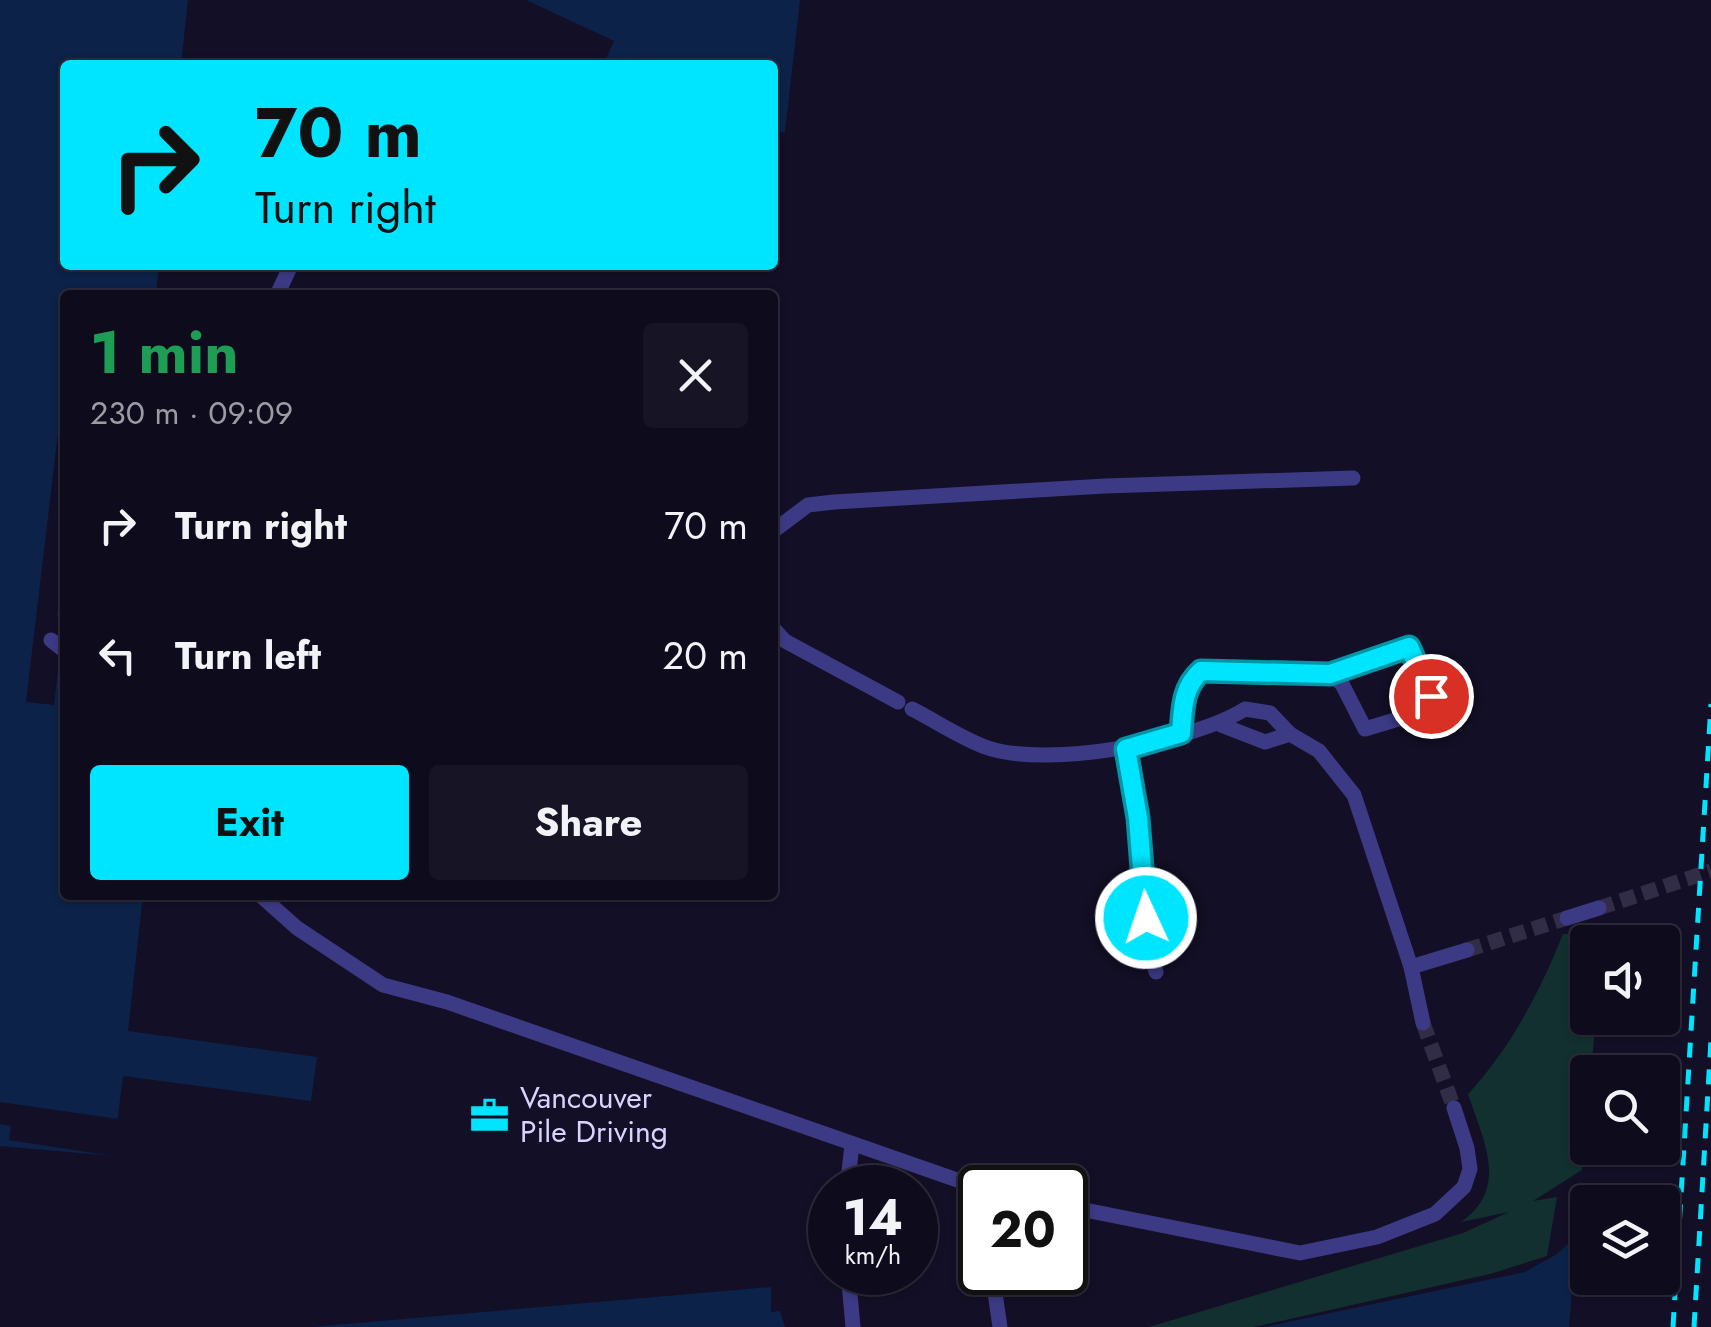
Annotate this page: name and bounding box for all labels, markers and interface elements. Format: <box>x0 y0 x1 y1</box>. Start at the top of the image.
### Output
text: 70 m <box>255 82 422 183</box>
icon: right <box>90 100 220 230</box>
text: Turn right <box>255 175 436 240</box>
text: 1 min <box>90 309 239 396</box>
button: close <box>643 323 748 428</box>
text: 230 m · 09:09 <box>90 390 293 436</box>
icon: right <box>90 498 145 553</box>
text: Turn right <box>175 498 347 553</box>
text: 70 m <box>664 498 748 553</box>
icon: left <box>90 628 145 683</box>
text: Turn left <box>175 628 321 683</box>
text: 20 m <box>663 628 748 683</box>
pin <box>1389 654 1474 739</box>
icon: arrive <box>1404 669 1459 724</box>
button: Exit <box>90 765 409 880</box>
button: Share <box>429 765 748 880</box>
position arrow <box>1094 866 1198 970</box>
map controls <box>1570 925 1680 1295</box>
button: sound <box>1570 925 1680 1035</box>
button: search <box>1570 1055 1680 1165</box>
place label: Vancouver Pile Driving <box>520 1076 668 1153</box>
office icon: Vancouver Pile Driving <box>469 1094 511 1136</box>
speed limit sign: 20 <box>958 1165 1088 1295</box>
text: 14 <box>843 1181 903 1254</box>
button: layers <box>1570 1185 1680 1295</box>
text: km/h <box>845 1237 901 1273</box>

